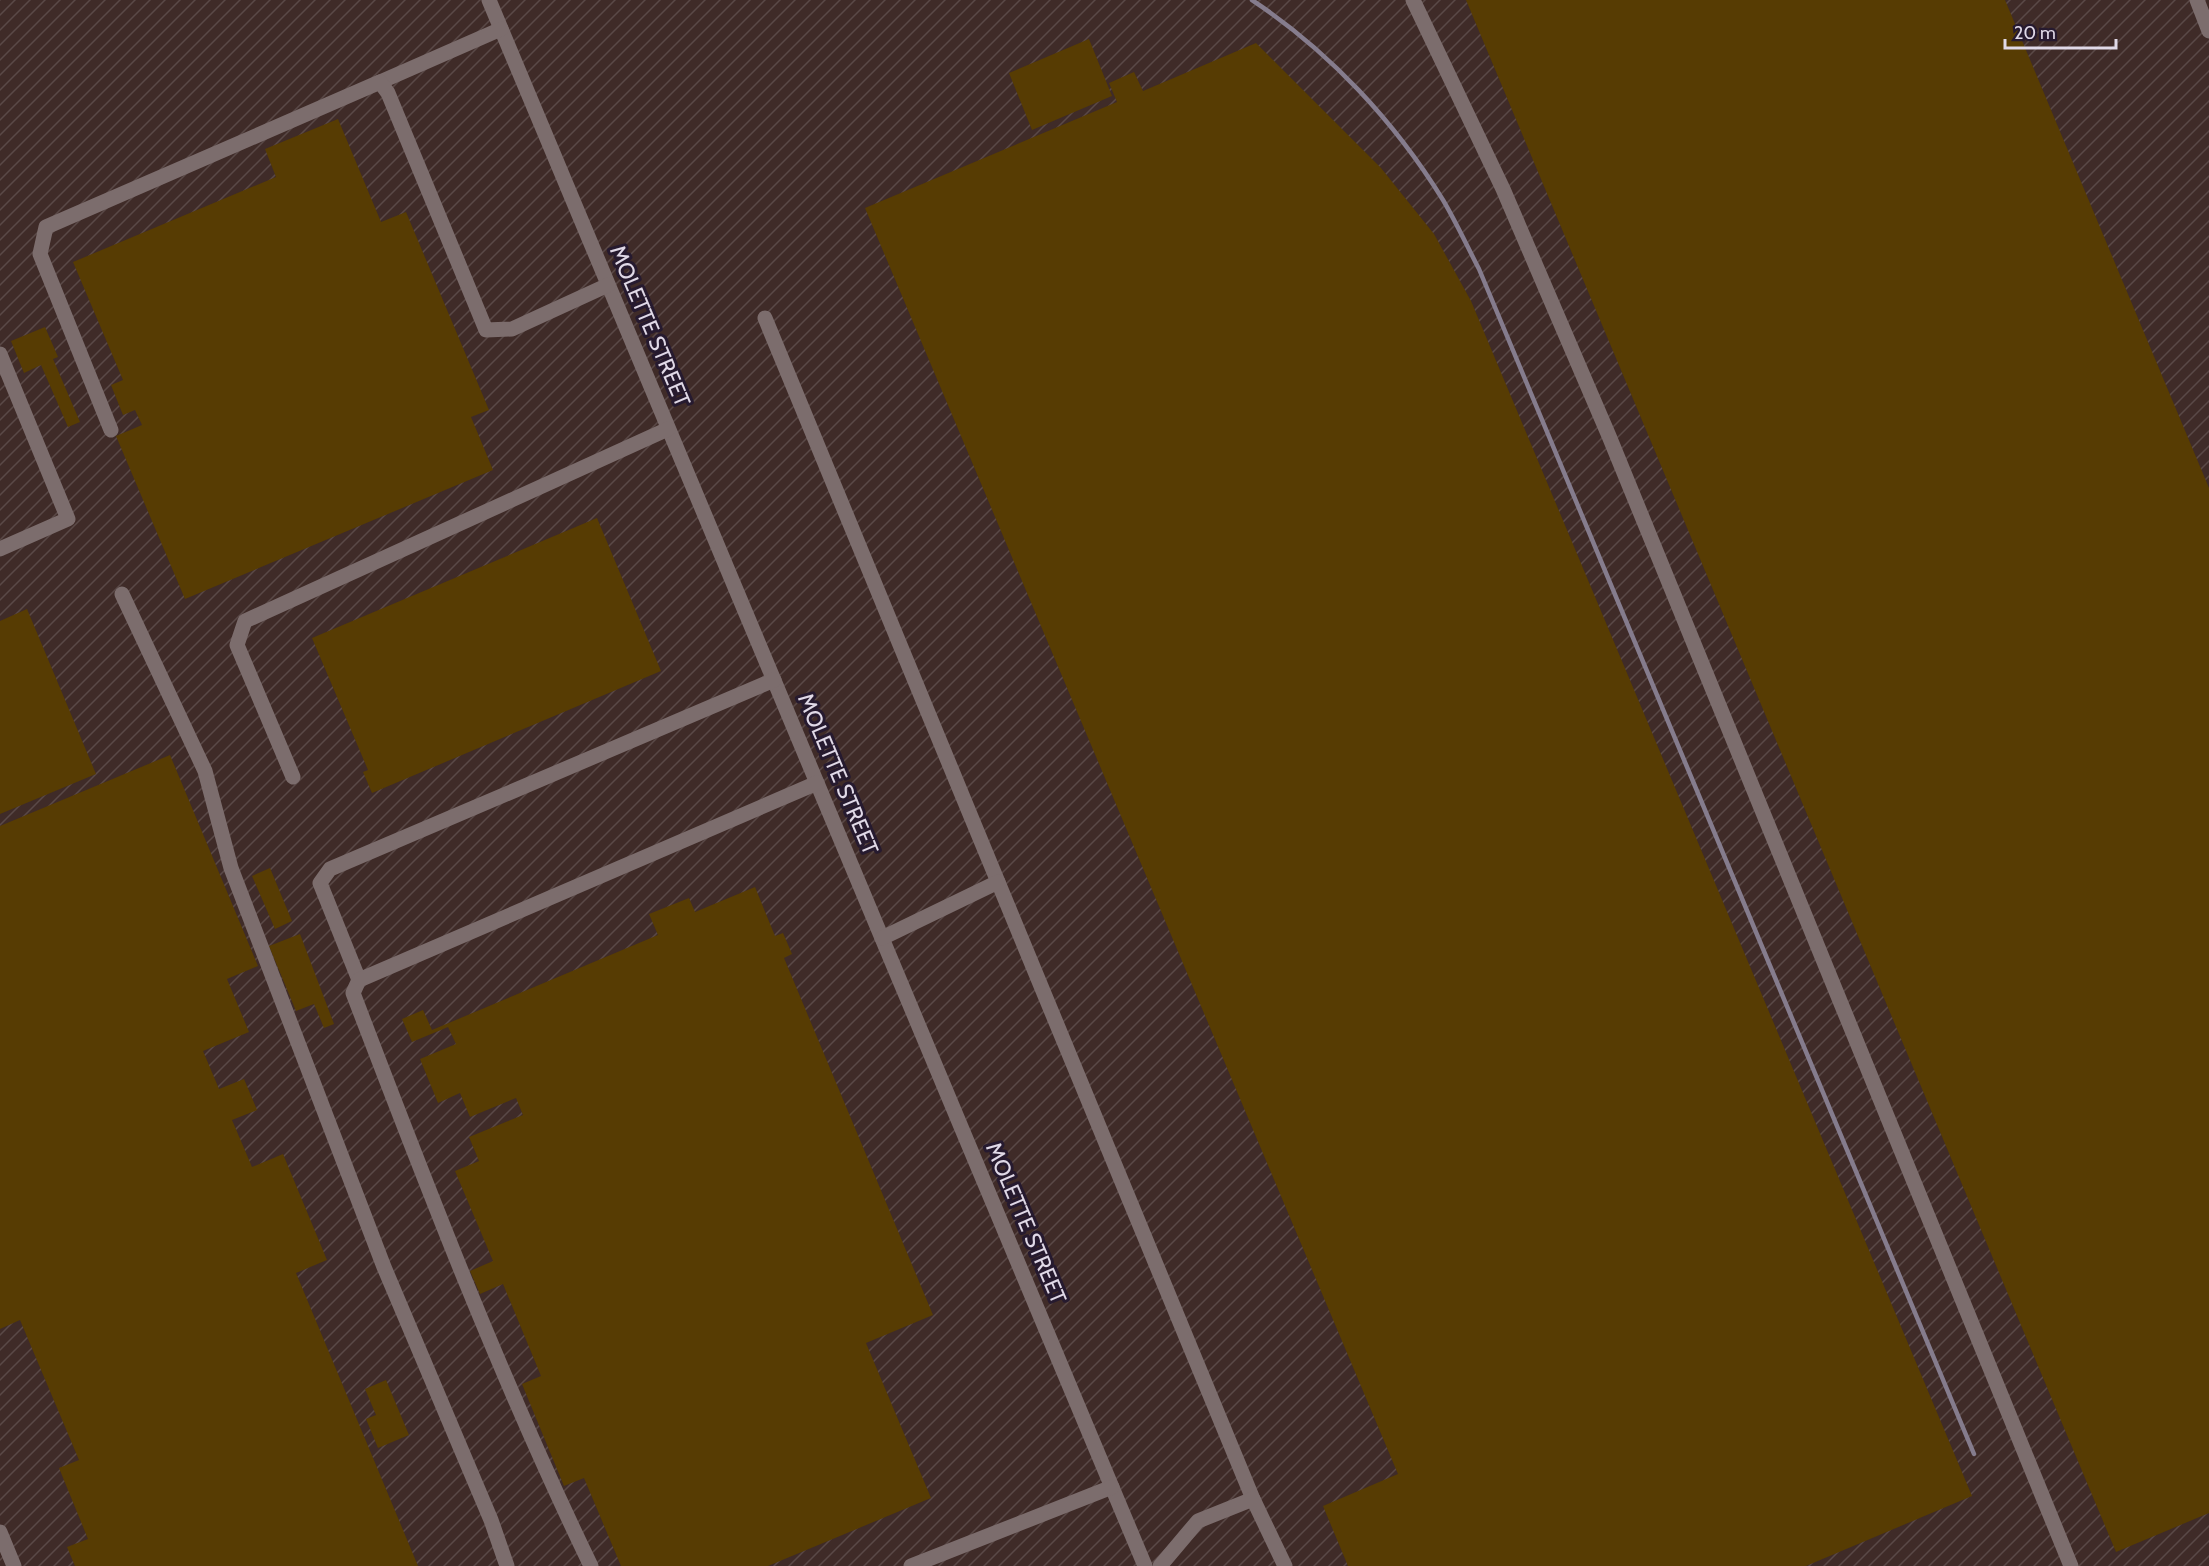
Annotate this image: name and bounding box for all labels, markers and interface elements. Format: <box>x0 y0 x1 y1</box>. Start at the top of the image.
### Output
scale bar <box>2005 12 2116 50</box>
text: 20 m <box>2014 22 2056 44</box>
street label: MOLETTE STREET <box>604 241 696 411</box>
street label: MOLETTE STREET <box>792 689 884 859</box>
street label: MOLETTE STREET <box>980 1138 1072 1308</box>

